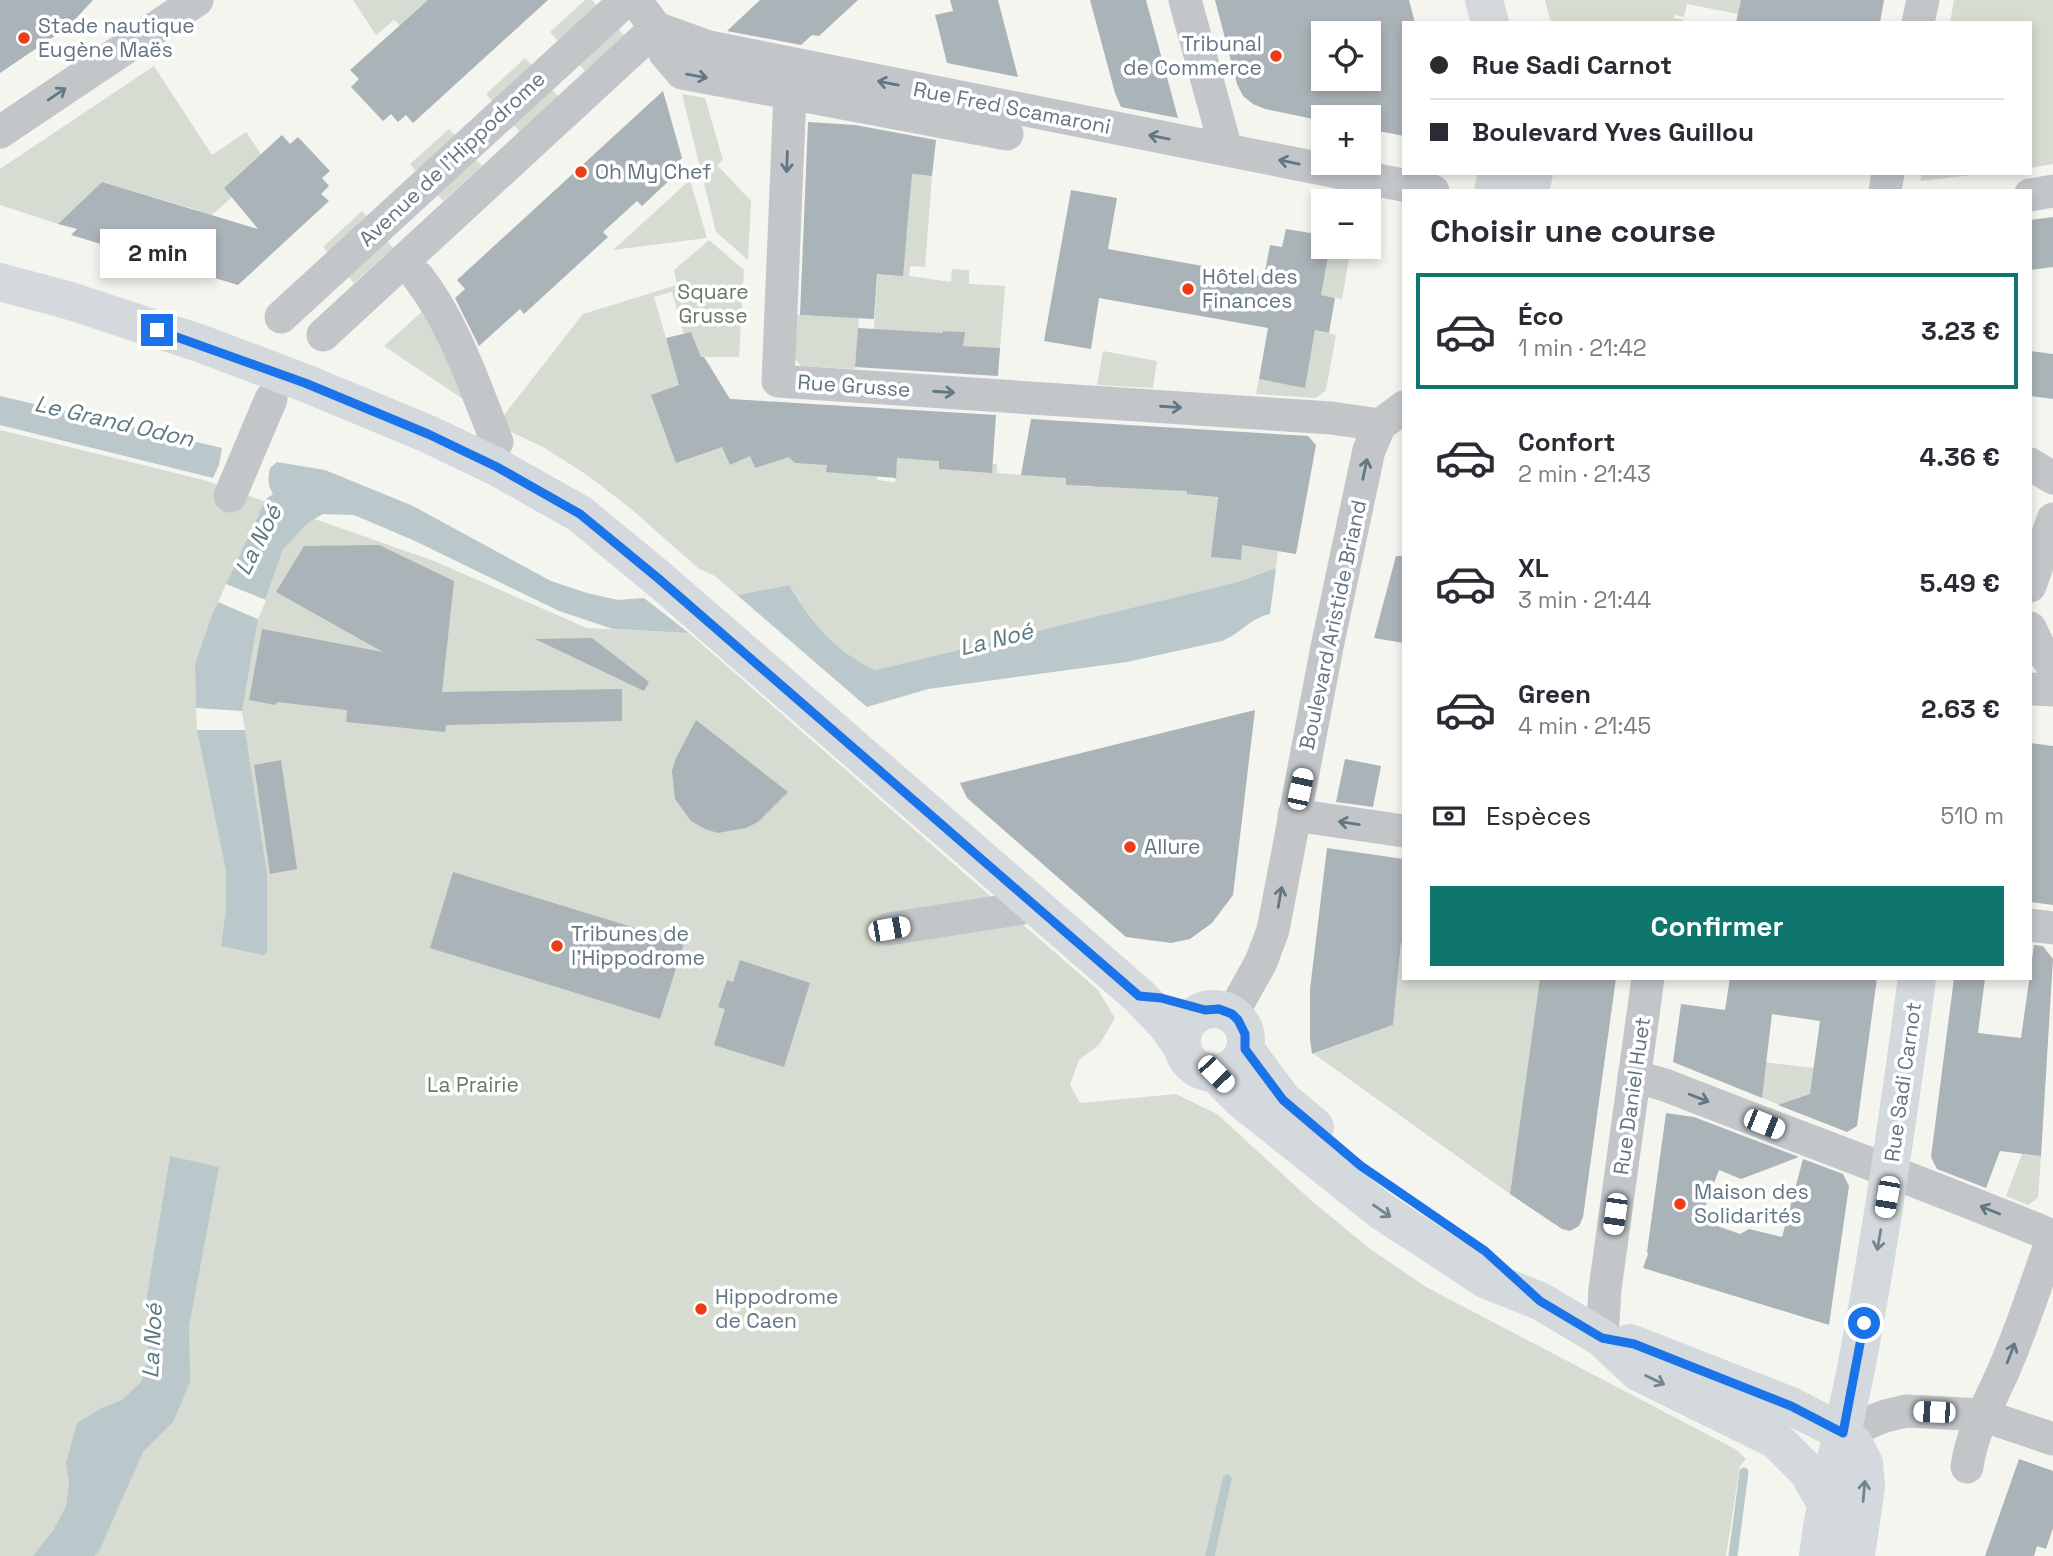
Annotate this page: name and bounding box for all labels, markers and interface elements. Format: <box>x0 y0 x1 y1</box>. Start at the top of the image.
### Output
place label: Stade nautique Eugène Maës <box>38 12 195 63</box>
map controls <box>1311 21 1381 259</box>
button: locate <box>1311 21 1381 91</box>
marker: Stade nautique Eugène Maës <box>16 30 32 46</box>
place label: Tribunal de Commerce <box>1123 30 1262 81</box>
marker: Tribunal de Commerce <box>1268 48 1284 64</box>
text: Rue Sadi Carnot <box>1472 48 1672 82</box>
street label: Avenue de l'Hippodrome <box>353 65 550 252</box>
one-way arrow <box>685 70 708 83</box>
street label: Rue Fred Scamaroni <box>911 75 1113 140</box>
one-way arrow <box>877 76 900 90</box>
one-way arrow <box>47 86 66 101</box>
button: + <box>1311 105 1381 175</box>
text: Boulevard Yves Guillou <box>1472 115 1754 149</box>
one-way arrow <box>1148 129 1171 143</box>
one-way arrow <box>781 150 794 173</box>
one-way arrow <box>1278 155 1301 169</box>
place label: Oh My Chef <box>595 158 711 185</box>
marker: Oh My Chef <box>573 164 589 180</box>
button: − <box>1311 189 1381 259</box>
text: Choisir une course <box>1430 211 1716 251</box>
callout: 2 min <box>99 229 215 278</box>
text: 2 min <box>128 238 188 268</box>
place label: Hôtel des Finances <box>1202 263 1298 314</box>
park label: Square Grusse <box>677 278 749 329</box>
marker: Hôtel des Finances <box>1180 281 1196 297</box>
text: Éco <box>1518 299 1564 333</box>
icon: car <box>1434 300 1497 363</box>
route end <box>141 314 173 346</box>
text: 3.23 € <box>1921 314 2000 348</box>
text: 1 min · 21:42 <box>1518 333 1647 363</box>
street label: Rue Grusse <box>797 368 911 403</box>
one-way arrow <box>932 386 955 399</box>
water label: Le Grand Odon <box>32 388 197 454</box>
one-way arrow <box>1159 401 1182 414</box>
text: Confort <box>1518 425 1615 459</box>
icon: car <box>1434 426 1497 489</box>
text: 4.36 € <box>1920 440 2000 474</box>
one-way arrow <box>1359 458 1372 481</box>
text: 2 min · 21:43 <box>1518 459 1651 489</box>
street label: Boulevard Aristide Briand <box>1293 497 1372 752</box>
water label: La Noé <box>228 499 289 580</box>
text: XL <box>1518 551 1549 585</box>
icon: car <box>1434 552 1497 615</box>
text: 5.49 € <box>1920 566 2000 600</box>
text: 3 min · 21:44 <box>1518 585 1652 615</box>
water label: La Noé <box>956 615 1037 663</box>
text: Green <box>1518 677 1591 711</box>
icon: car <box>1434 678 1497 741</box>
text: 2.63 € <box>1921 692 2000 726</box>
text: 4 min · 21:45 <box>1518 711 1651 741</box>
car <box>1286 766 1315 812</box>
icon: cash <box>1430 797 1468 835</box>
text: Espèces <box>1486 799 1591 833</box>
text: 510 m <box>1941 801 2004 831</box>
one-way arrow <box>1338 816 1361 829</box>
place label: Allure <box>1144 833 1200 860</box>
marker: Allure <box>1122 839 1138 855</box>
one-way arrow <box>1274 886 1287 909</box>
button: Confirmer <box>1430 886 2004 966</box>
car <box>867 915 912 943</box>
place label: Tribunes de l'Hippodrome <box>571 920 705 971</box>
marker: Tribunes de l'Hippodrome <box>549 938 565 954</box>
street label: Rue Sadi Carnot <box>1878 1000 1927 1164</box>
street label: Rue Daniel Huet <box>1607 1015 1656 1177</box>
car <box>1194 1052 1239 1096</box>
park label: La Prairie <box>427 1071 519 1098</box>
one-way arrow <box>1687 1093 1709 1106</box>
car <box>1741 1106 1788 1142</box>
car <box>1874 1174 1901 1220</box>
place label: Maison des Solidarités <box>1694 1178 1809 1229</box>
car <box>1602 1192 1629 1236</box>
marker: Maison des Solidarités <box>1672 1196 1688 1212</box>
one-way arrow <box>1979 1203 2001 1216</box>
one-way arrow <box>1372 1204 1391 1218</box>
one-way arrow <box>1872 1228 1885 1251</box>
place label: Hippodrome de Caen <box>715 1283 838 1334</box>
water label: La Noé <box>135 1301 169 1379</box>
marker: Hippodrome de Caen <box>693 1301 709 1317</box>
route start <box>1848 1307 1880 1339</box>
one-way arrow <box>2006 1343 2018 1364</box>
one-way arrow <box>1644 1374 1665 1388</box>
car <box>1913 1401 1956 1423</box>
one-way arrow <box>1858 1480 1871 1503</box>

